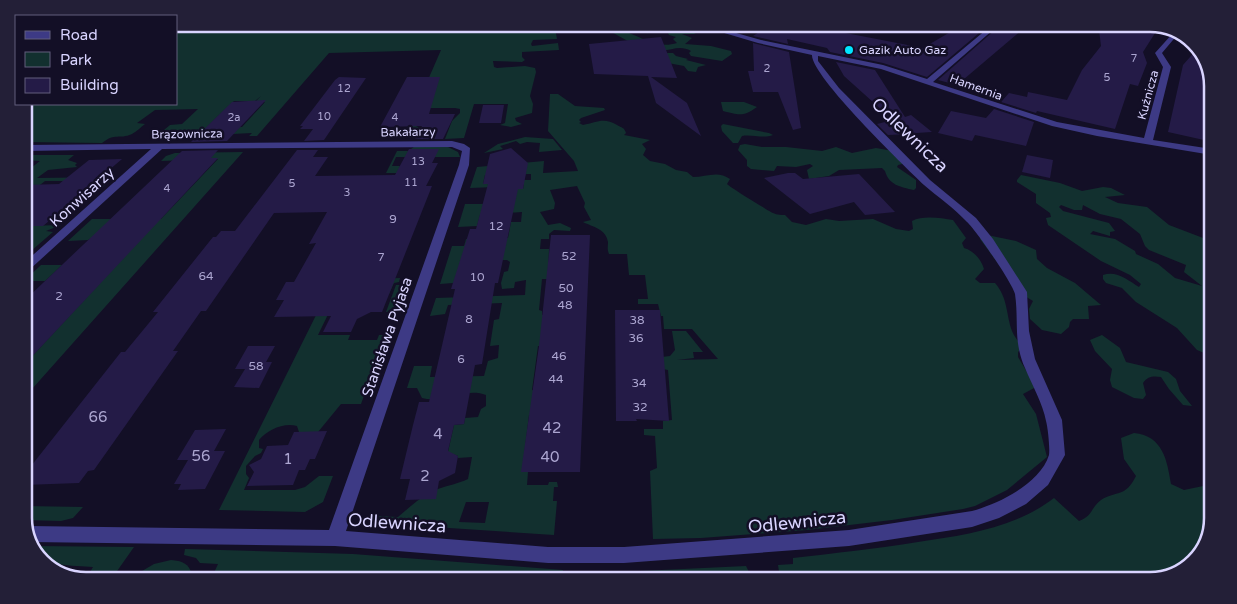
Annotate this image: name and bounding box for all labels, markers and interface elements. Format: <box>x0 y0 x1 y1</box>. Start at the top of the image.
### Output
legend <box>15 15 178 105</box>
text: Road <box>60 26 98 44</box>
place label: Gazik Auto Gaz <box>859 43 946 57</box>
marker: Gazik Auto Gaz <box>843 44 855 56</box>
text: Park <box>60 51 92 69</box>
house number: 7 <box>1131 52 1138 65</box>
house number: 2 <box>764 62 771 75</box>
street label: Kuźnicza <box>1135 69 1161 121</box>
street label: Hamernia <box>948 71 1004 103</box>
house number: 5 <box>1104 71 1111 84</box>
text: Building <box>60 76 119 94</box>
house number: 12 <box>337 82 351 95</box>
street label: Odlewnicza <box>867 93 953 177</box>
house number: 10 <box>317 110 331 123</box>
house number: 2a <box>227 111 241 124</box>
house number: 4 <box>392 111 399 124</box>
street label: Bakałarzy <box>380 125 436 139</box>
street label: Brązownicza <box>151 126 223 142</box>
house number: 13 <box>411 155 425 168</box>
street label: Konwisarzy <box>46 163 118 231</box>
house number: 11 <box>404 176 418 189</box>
house number: 5 <box>289 177 296 190</box>
house number: 4 <box>164 182 171 195</box>
house number: 3 <box>344 186 351 199</box>
house number: 9 <box>389 212 397 226</box>
house number: 12 <box>488 219 504 233</box>
house number: 52 <box>561 249 577 263</box>
house number: 7 <box>377 250 385 264</box>
house number: 64 <box>198 269 214 283</box>
house number: 10 <box>469 270 485 284</box>
street label: Stanisława Pyjasa <box>358 275 416 399</box>
house number: 50 <box>558 281 574 295</box>
house number: 2 <box>55 289 63 303</box>
house number: 48 <box>557 298 573 312</box>
house number: 8 <box>465 312 473 326</box>
house number: 38 <box>629 313 645 327</box>
house number: 36 <box>628 331 644 345</box>
house number: 46 <box>551 349 567 363</box>
house number: 6 <box>457 352 465 366</box>
house number: 58 <box>248 359 264 373</box>
house number: 44 <box>548 372 564 386</box>
house number: 34 <box>631 376 647 390</box>
house number: 32 <box>632 400 648 414</box>
house number: 66 <box>89 408 107 426</box>
house number: 42 <box>543 419 561 437</box>
house number: 4 <box>433 425 443 443</box>
house number: 56 <box>192 447 210 465</box>
house number: 40 <box>541 448 559 466</box>
house number: 1 <box>283 450 293 468</box>
house number: 2 <box>420 467 430 485</box>
street label: Odlewnicza <box>747 506 847 538</box>
street label: Odlewnicza <box>347 509 447 537</box>

